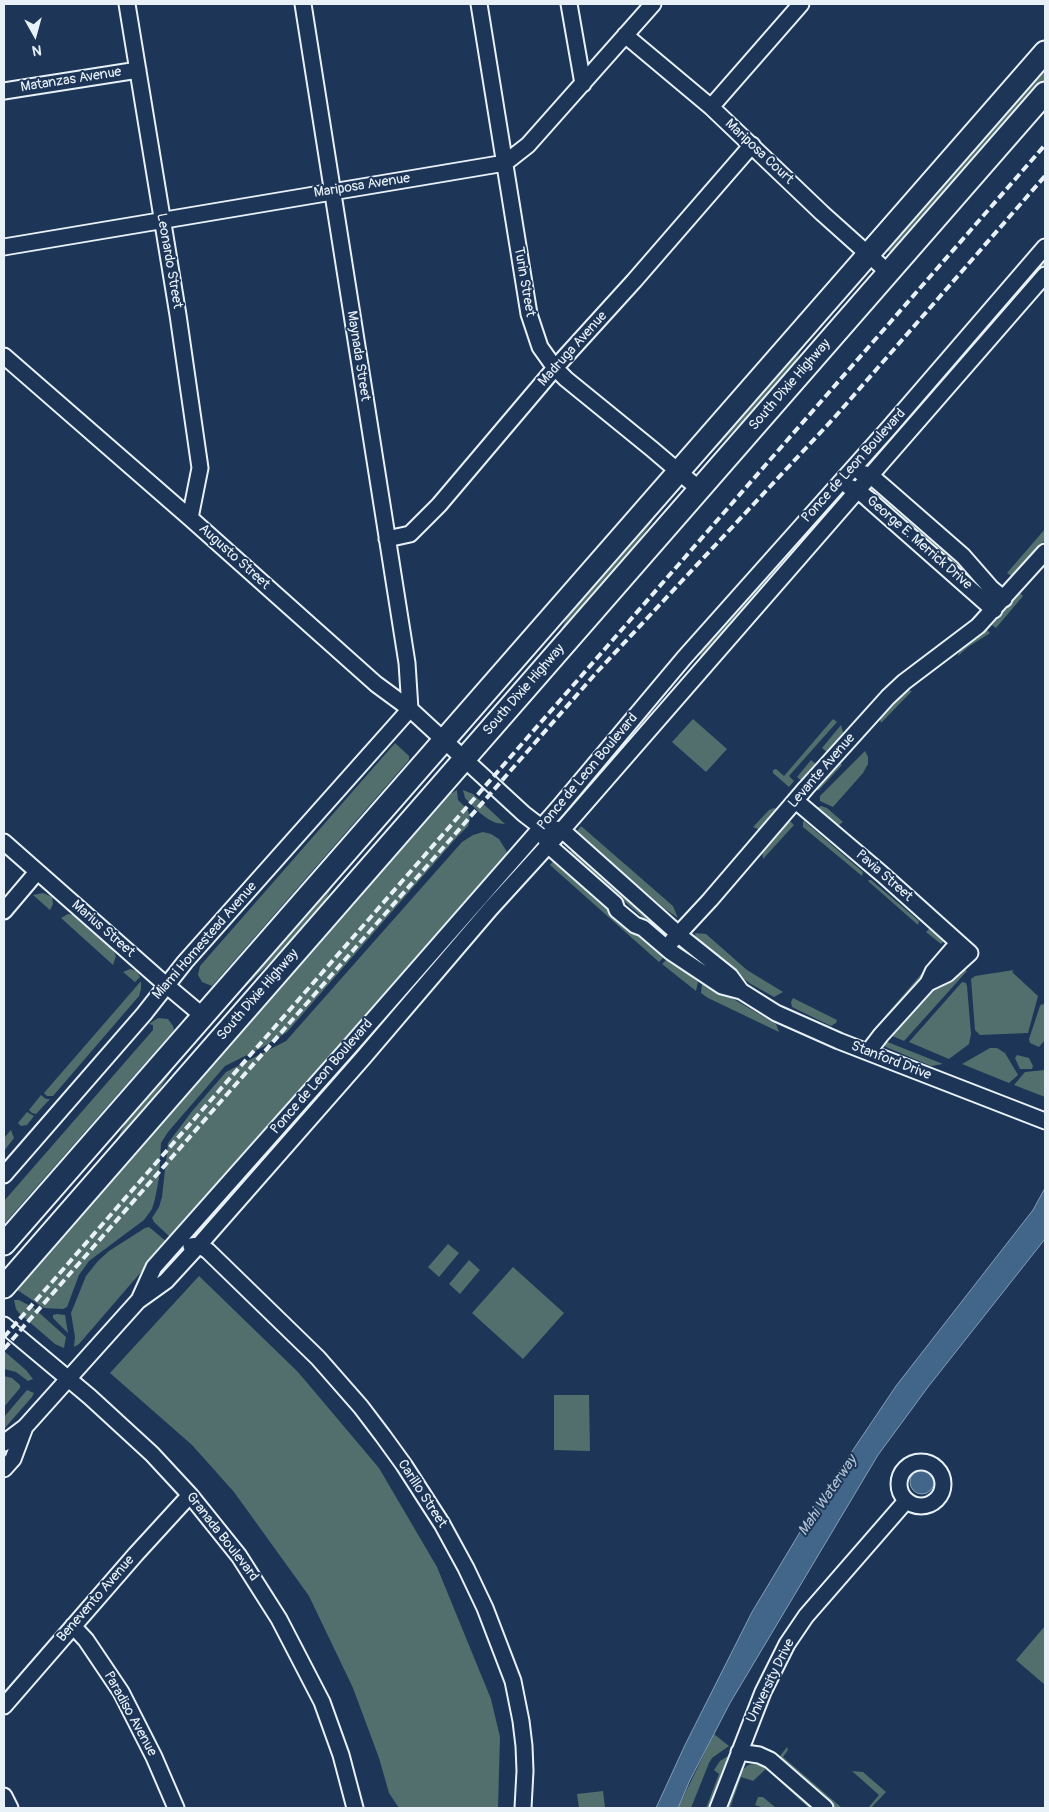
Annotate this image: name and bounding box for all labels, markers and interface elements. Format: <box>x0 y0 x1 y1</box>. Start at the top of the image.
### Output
north arrow <box>10 10 60 60</box>
text: N <box>31 41 43 59</box>
street label: Matanzas Avenue <box>19 64 123 96</box>
street label: Mariposa Court <box>721 116 797 188</box>
street label: Mariposa Avenue <box>313 170 411 202</box>
street label: Leonardo Street <box>152 212 186 310</box>
street label: Turin Street <box>510 246 538 318</box>
street label: Madruga Avenue <box>535 308 611 390</box>
street label: Maynada Street <box>343 310 373 402</box>
street label: South Dixie Highway <box>746 336 834 434</box>
street label: Ponce de Leon Boulevard <box>798 406 910 526</box>
street label: George E. Merrick Drive <box>863 493 975 593</box>
street label: Augusto Street <box>195 521 273 593</box>
street label: South Dixie Highway <box>480 641 568 739</box>
street label: Ponce de Leon Boulevard <box>534 710 642 834</box>
street label: Levante Avenue <box>785 730 859 812</box>
street label: Pavia Street <box>852 847 916 905</box>
street label: Miami Homestead Avenue <box>149 879 261 1003</box>
street label: Marius Street <box>68 897 138 961</box>
street label: South Dixie Highway <box>214 946 302 1044</box>
street label: Ponce de Leon Boulevard <box>267 1016 377 1138</box>
street label: Stanford Drive <box>848 1038 934 1084</box>
water label: Mahi Waterway <box>795 1453 861 1539</box>
street label: Carillo Street <box>394 1457 450 1531</box>
street label: Granada Boulevard <box>182 1489 262 1585</box>
street label: Benevento Avenue <box>54 1552 138 1646</box>
street label: University Drive <box>743 1636 799 1726</box>
street label: Paradiso Avenue <box>100 1669 160 1759</box>

